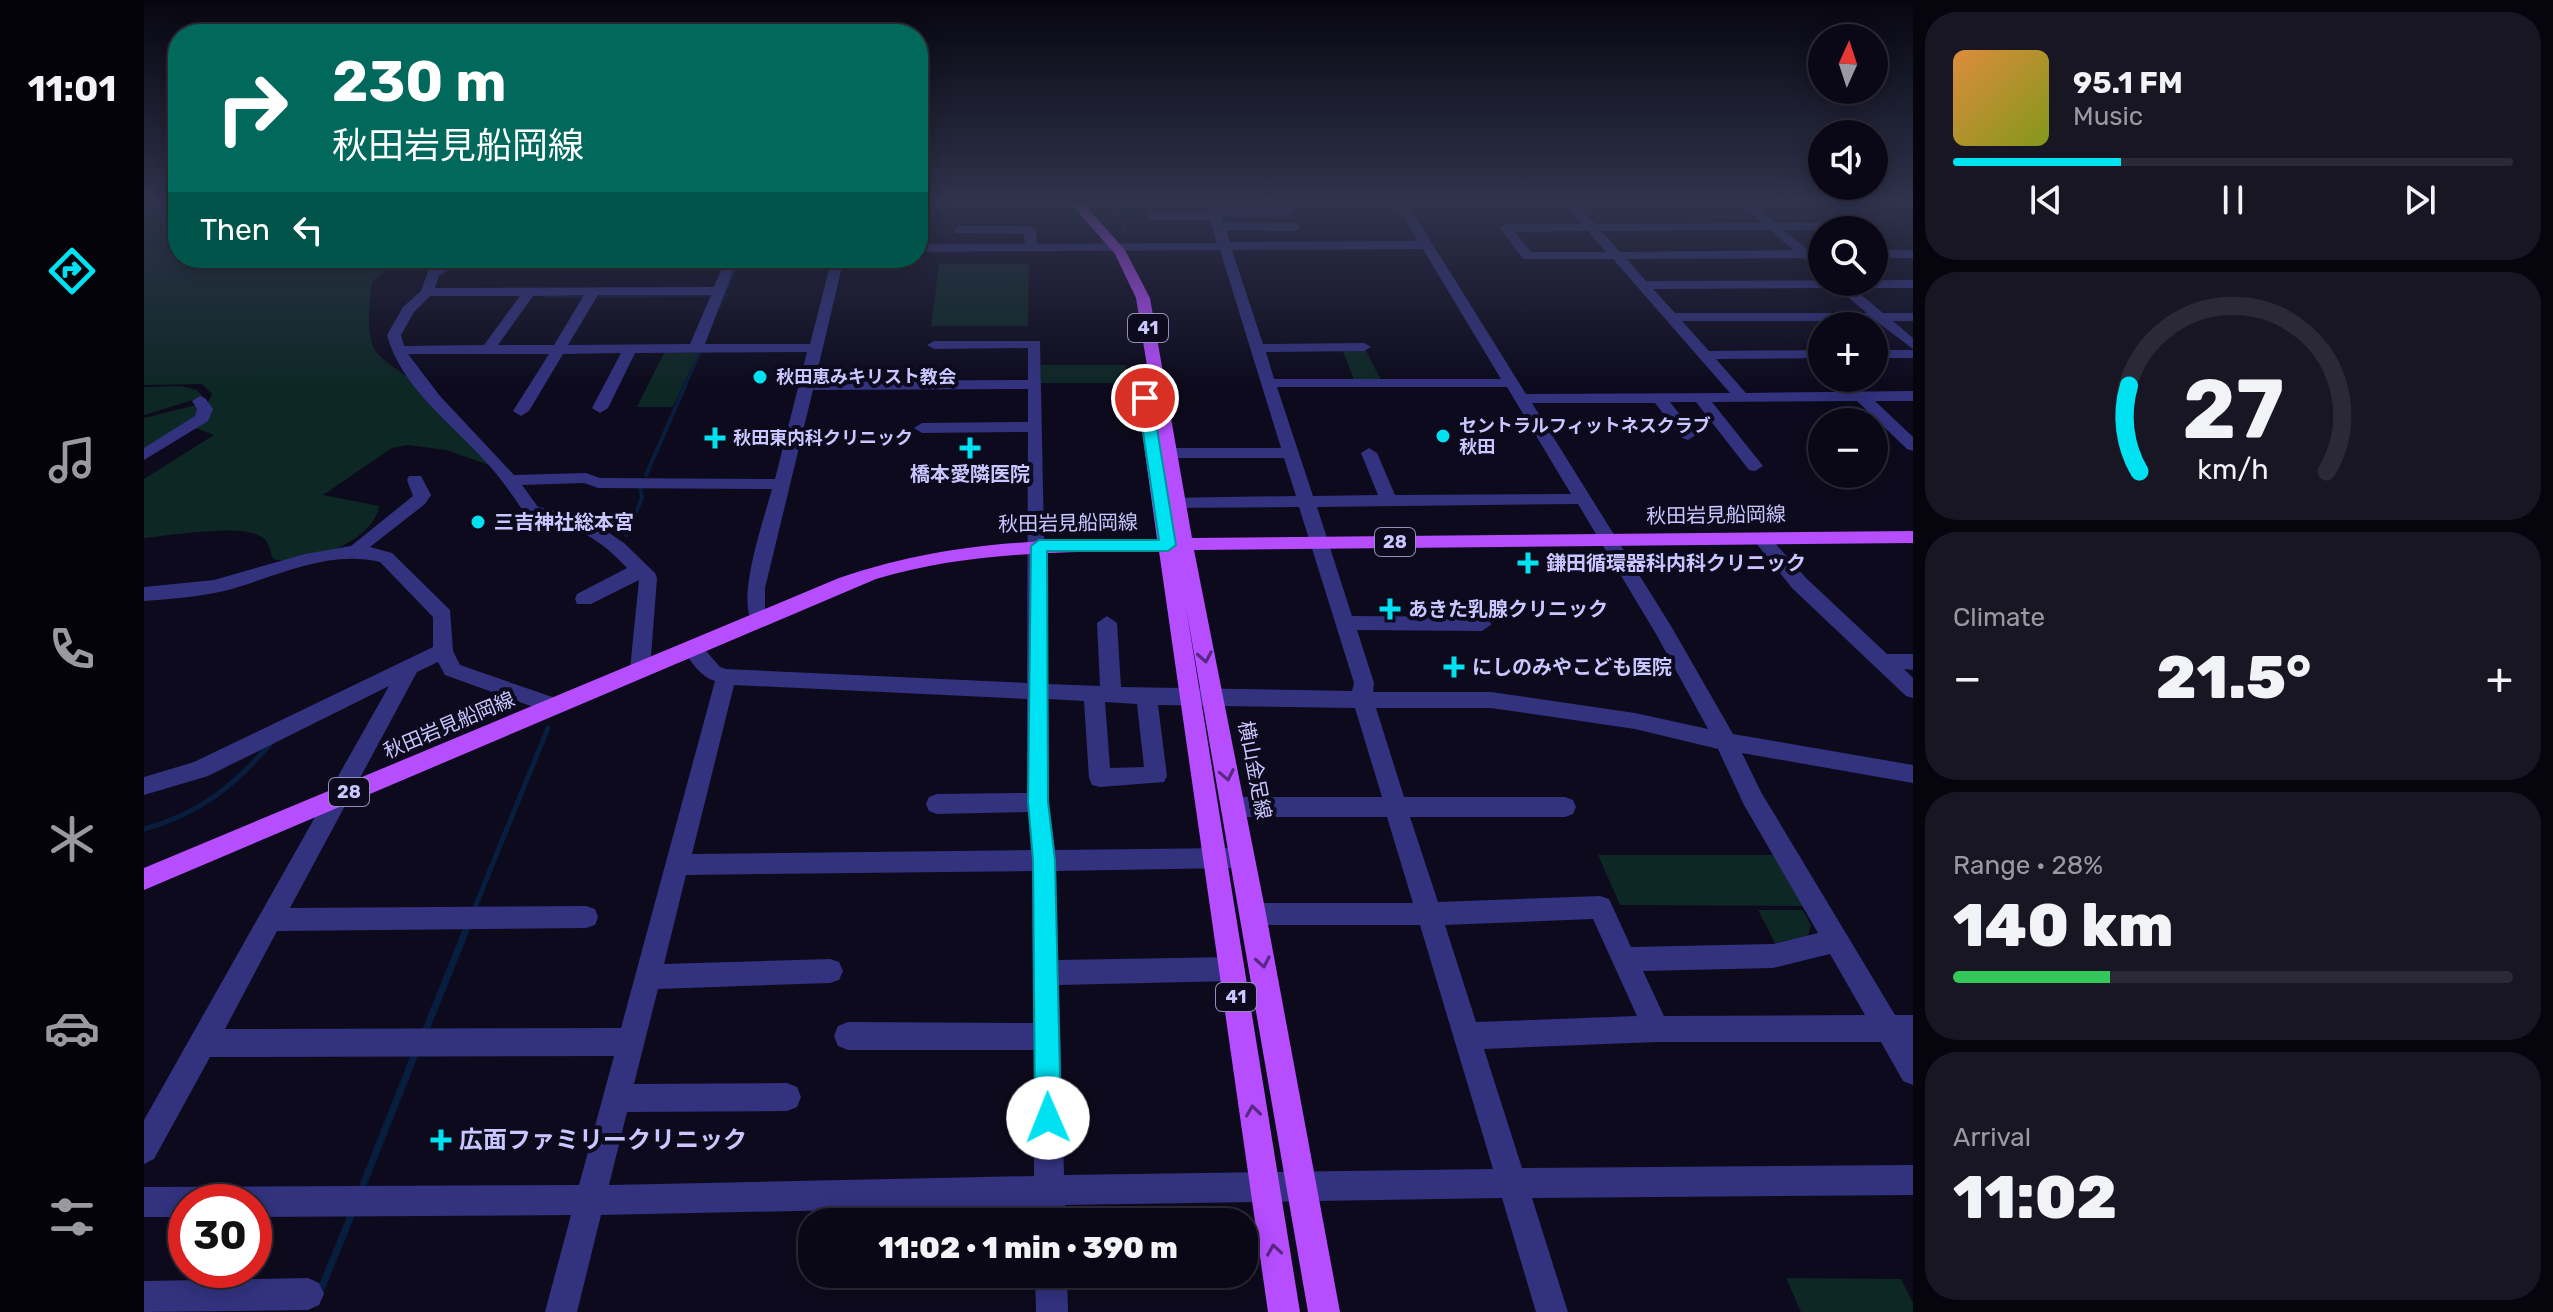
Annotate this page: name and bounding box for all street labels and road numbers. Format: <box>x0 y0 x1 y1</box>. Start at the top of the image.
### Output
road number: 41 <box>1128 314 1168 342</box>
street label: 秋田岩見船岡線 <box>1646 502 1786 528</box>
street label: 秋田岩見船岡線 <box>998 510 1138 536</box>
road number: 28 <box>1375 528 1415 556</box>
street label: 秋田岩見船岡線 <box>380 687 518 763</box>
street label: 横山金足線 <box>1234 719 1276 821</box>
road number: 28 <box>329 778 369 806</box>
road number: 41 <box>1216 983 1256 1011</box>

